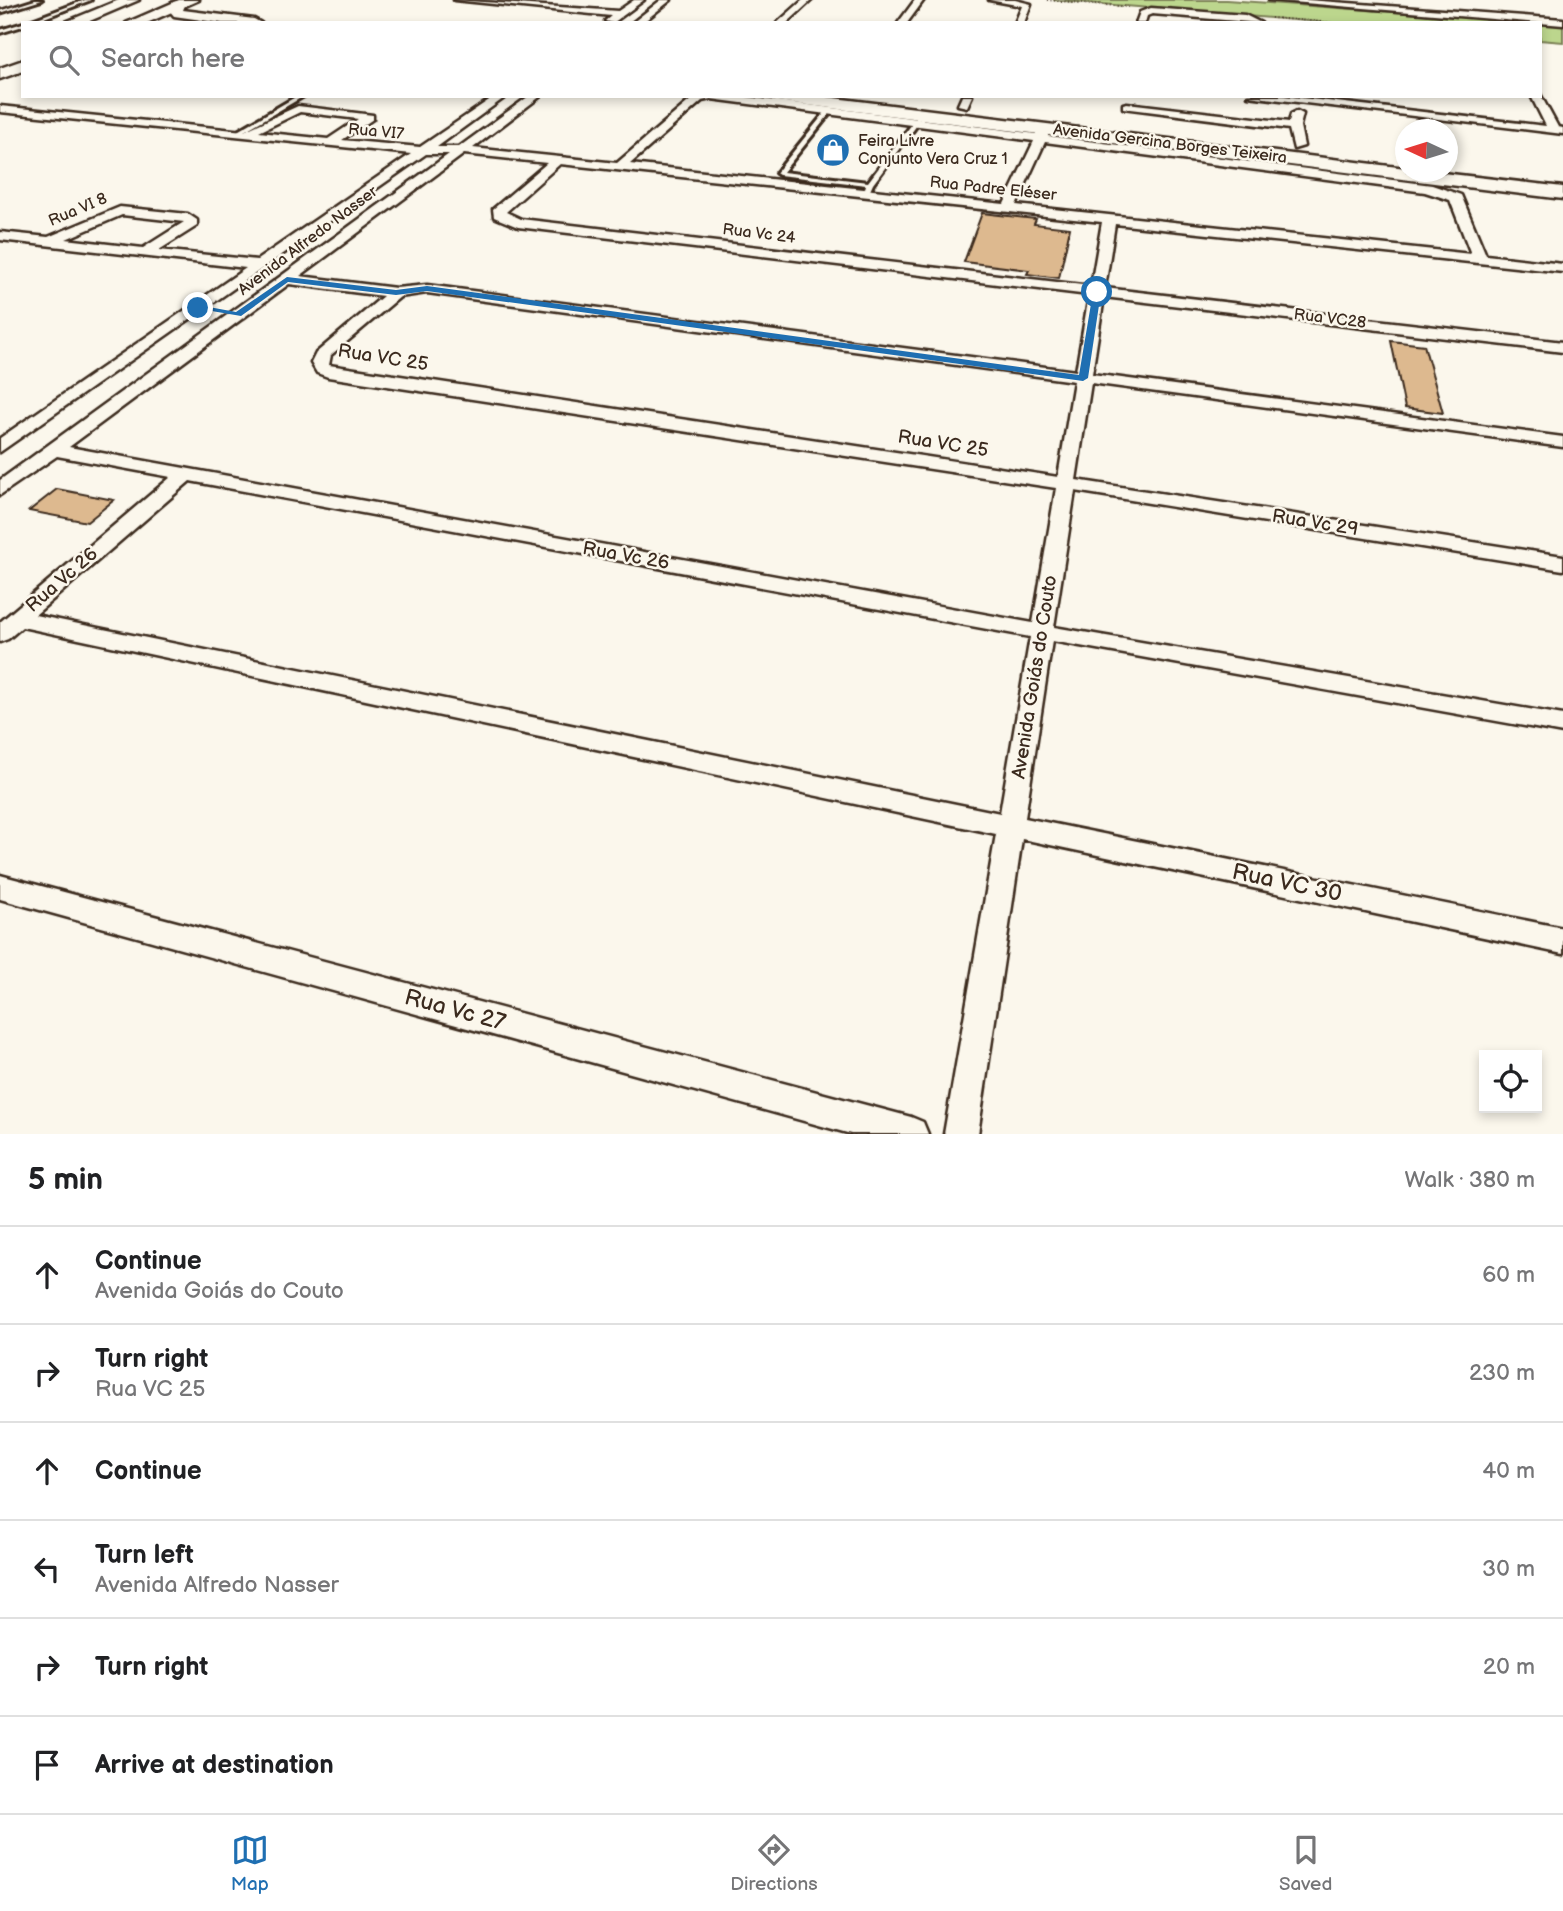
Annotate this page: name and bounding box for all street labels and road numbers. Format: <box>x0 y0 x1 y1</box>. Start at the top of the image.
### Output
street label: Rua VI7 <box>347 120 405 144</box>
street label: Avenida Gercina Borges Teixeira <box>1052 120 1288 168</box>
street label: Rua Padre Eléser <box>929 173 1058 205</box>
street label: Avenida Alfredo Nasser <box>235 182 382 300</box>
street label: Rua VI 8 <box>46 189 110 231</box>
street label: Rua Vc 24 <box>721 220 797 248</box>
street label: Rua VC28 <box>1293 305 1367 333</box>
street label: Rua VC 25 <box>336 339 430 377</box>
street label: Rua VC 25 <box>896 425 990 463</box>
street label: Rua Vc 29 <box>1270 505 1360 541</box>
street label: Rua Vc 26 <box>581 537 671 575</box>
street label: Rua Vc 26 <box>21 543 103 617</box>
street label: Avenida Goiás do Couto <box>1008 574 1062 780</box>
street label: Rua VC 30 <box>1230 858 1344 908</box>
street label: Rua Vc 27 <box>401 983 509 1037</box>

